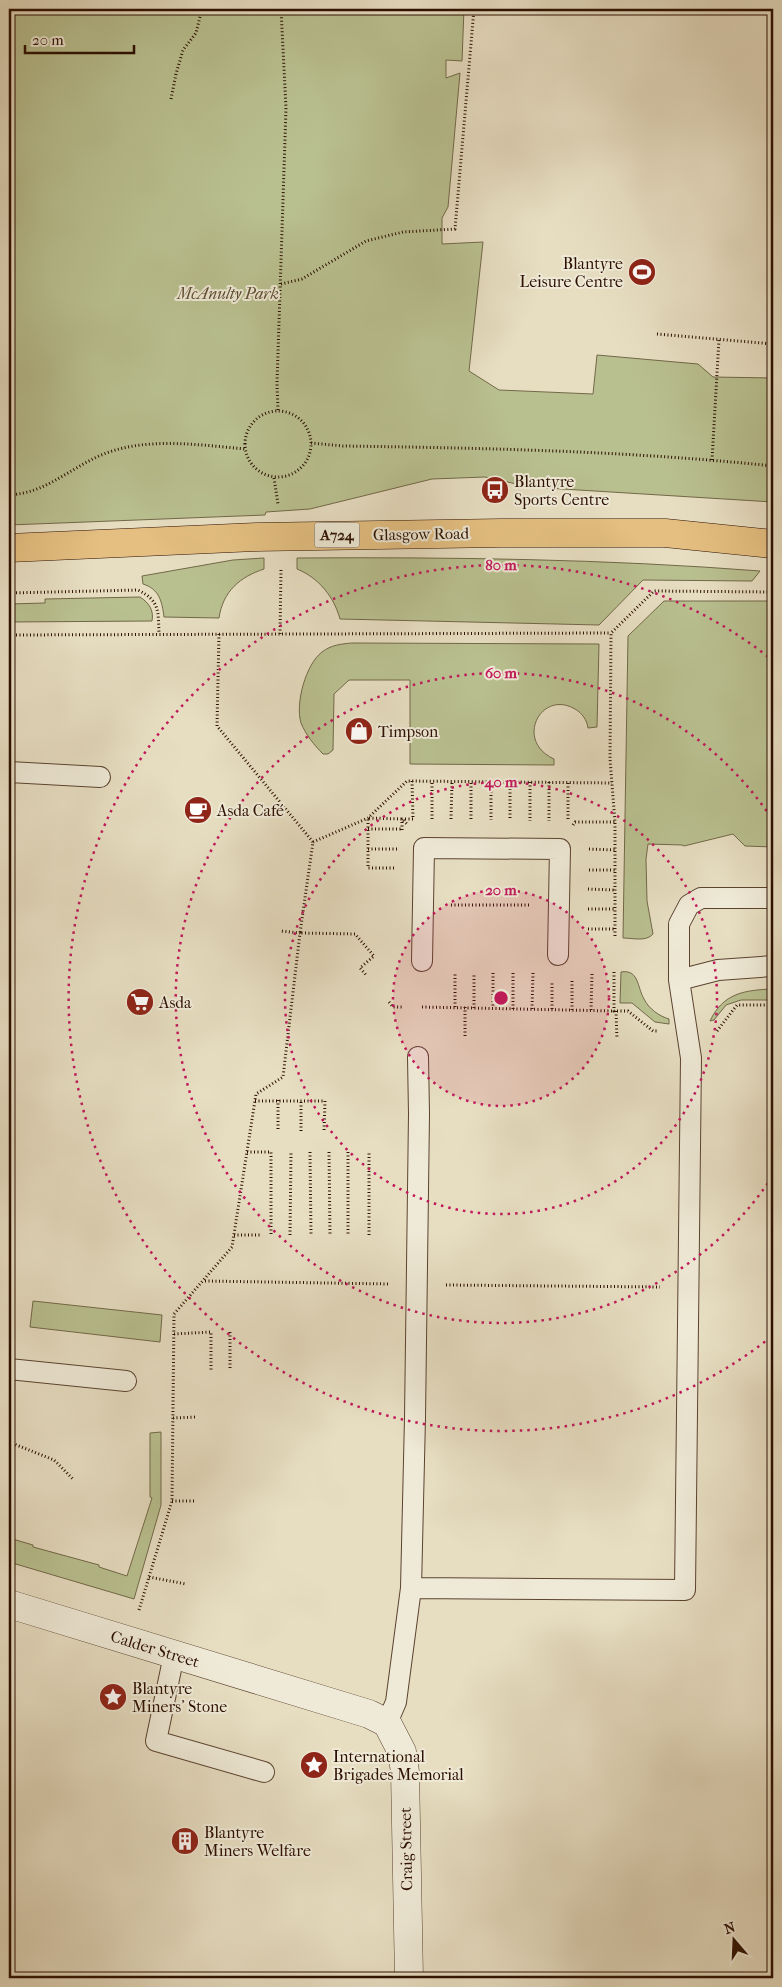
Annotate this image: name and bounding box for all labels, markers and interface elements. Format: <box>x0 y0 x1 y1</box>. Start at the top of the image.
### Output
scale bar <box>25 22 134 54</box>
text: 20 m <box>32 31 64 49</box>
place label: Blantyre Leisure Centre <box>519 254 623 291</box>
sports icon: Blantyre Leisure Centre <box>627 257 657 287</box>
park label: McAnulty Park <box>176 284 279 303</box>
place label: Blantyre Sports Centre <box>514 472 609 509</box>
bus stop icon: Blantyre Sports Centre <box>480 475 510 505</box>
road number: A724 <box>314 522 360 548</box>
street label: Glasgow Road <box>373 524 470 544</box>
text: 80 m <box>485 556 517 574</box>
text: 60 m <box>485 664 518 682</box>
shop icon: Timpson <box>344 716 374 746</box>
place label: Timpson <box>378 722 439 741</box>
text: 40 m <box>484 773 518 791</box>
cafe icon: Asda Café <box>183 795 213 825</box>
place label: Asda Café <box>216 801 284 820</box>
text: 20 m <box>485 881 517 899</box>
supermarket icon: Asda <box>125 987 155 1017</box>
centre of rings <box>492 989 510 1007</box>
place label: Asda <box>158 993 192 1012</box>
street label: Calder Street <box>108 1627 202 1672</box>
place label: Blantyre Miners' Stone <box>132 1679 227 1716</box>
place icon: Blantyre Miners' Stone <box>98 1682 128 1712</box>
place label: International Brigades Memorial <box>333 1747 464 1784</box>
place icon: International Brigades Memorial <box>299 1750 329 1780</box>
street label: Craig Street <box>396 1807 416 1891</box>
place label: Blantyre Miners Welfare <box>204 1823 311 1860</box>
building icon: Blantyre Miners Welfare <box>170 1826 200 1856</box>
north arrow <box>710 1914 760 1964</box>
text: N <box>722 1918 738 1938</box>

